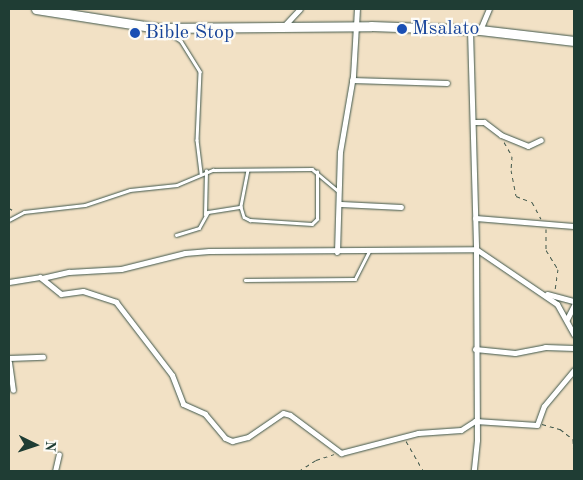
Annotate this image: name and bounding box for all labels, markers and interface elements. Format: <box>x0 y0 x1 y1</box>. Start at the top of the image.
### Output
place label: Msalato <box>412 17 480 41</box>
place label: Bible Stop <box>145 21 234 45</box>
marker: Msalato <box>396 23 408 35</box>
marker: Bible Stop <box>129 27 141 39</box>
north arrow <box>10 420 60 470</box>
text: N <box>43 440 57 452</box>

